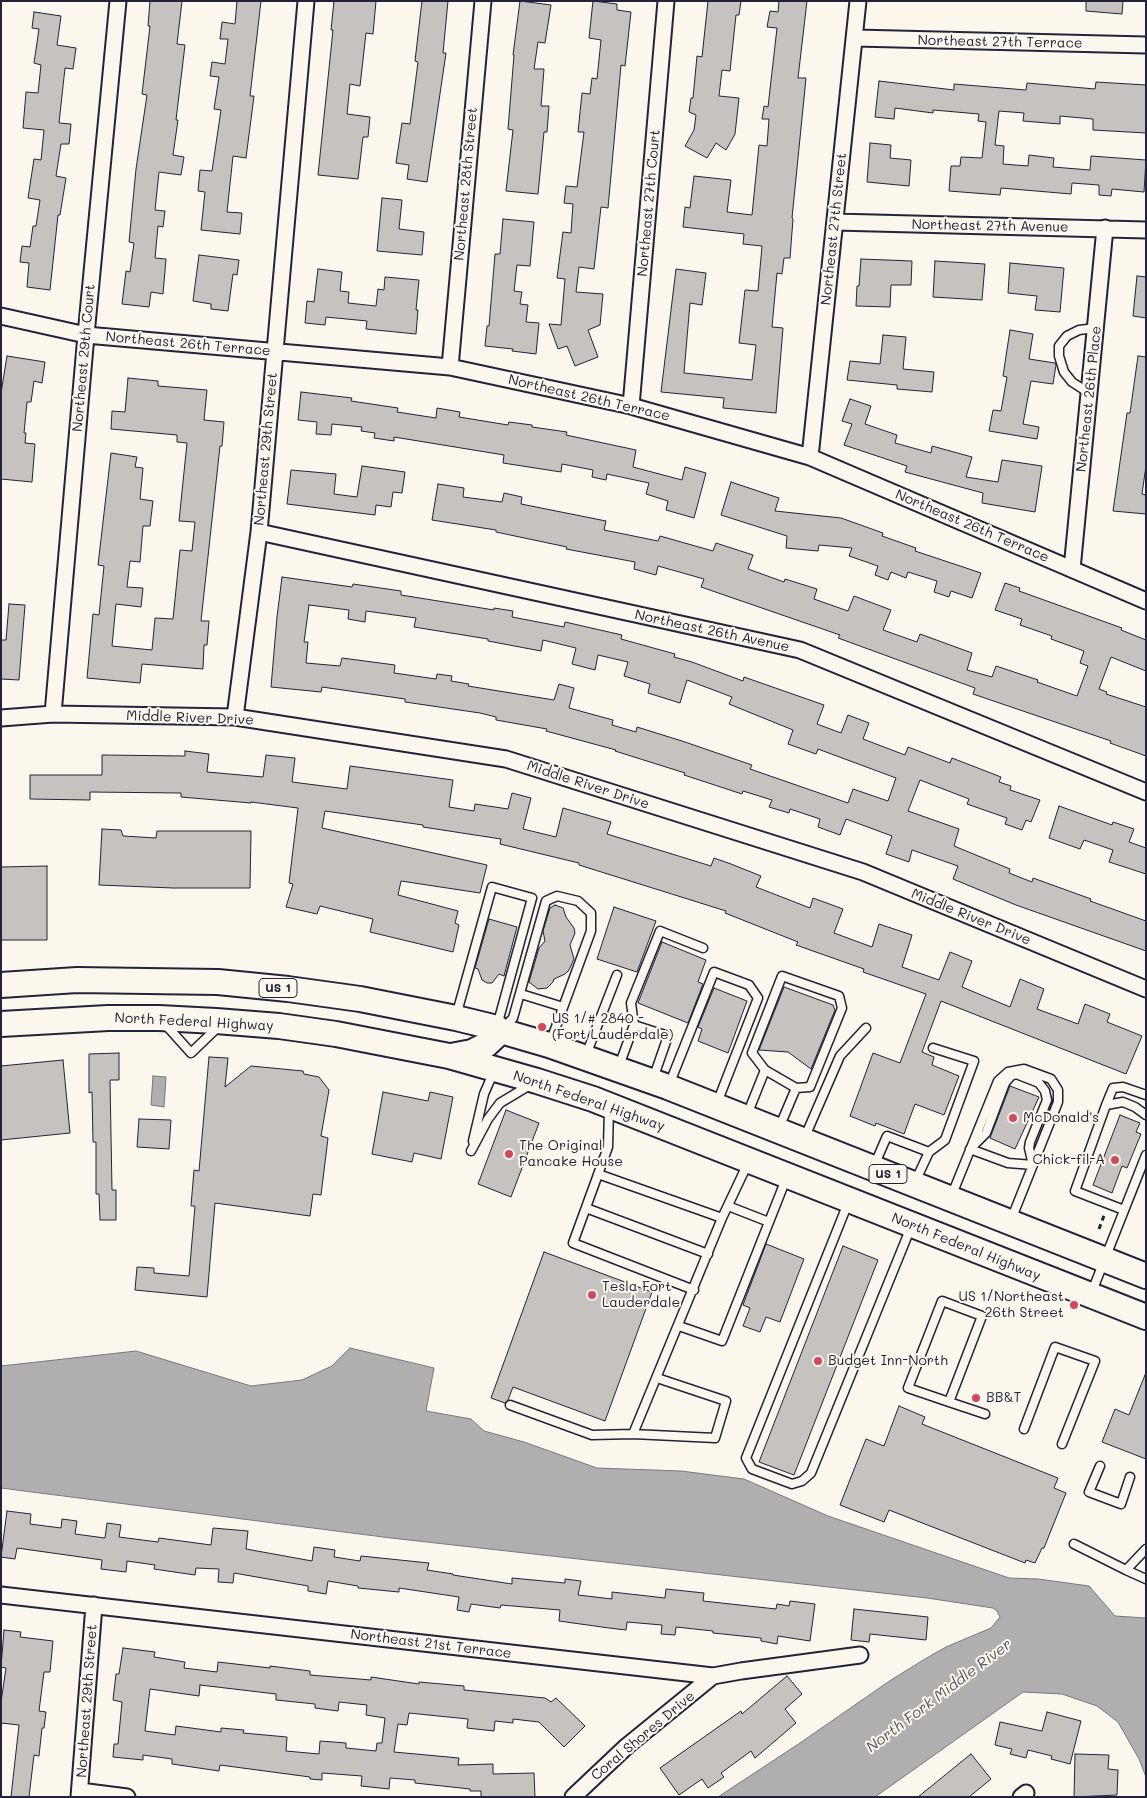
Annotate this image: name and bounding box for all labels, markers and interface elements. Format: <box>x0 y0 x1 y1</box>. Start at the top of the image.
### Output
street label: Northeast 27th Terrace <box>917 32 1083 52</box>
street label: Northeast 28th Street <box>451 107 481 261</box>
street label: Northeast 27th Court <box>634 129 664 277</box>
street label: Northeast 27th Street <box>818 152 850 306</box>
street label: Northeast 27th Avenue <box>911 216 1069 236</box>
street label: Northeast 29th Court <box>69 283 99 433</box>
street label: Northeast 26th Place <box>1073 325 1105 473</box>
street label: Northeast 26th Terrace <box>105 328 271 360</box>
street label: Northeast 26th Terrace <box>506 371 672 425</box>
street label: Northeast 29th Street <box>251 372 281 526</box>
street label: Northeast 26th Terrace <box>893 486 1051 566</box>
street label: Northeast 26th Avenue <box>633 606 791 656</box>
street label: Middle River Drive <box>126 707 254 729</box>
street label: Middle River Drive <box>525 757 651 813</box>
street label: Middle River Drive <box>909 885 1033 949</box>
road number: US 1 <box>259 978 297 998</box>
street label: North Federal Highway <box>114 1009 274 1035</box>
place label: US 1/# 2840 - (Fort Lauderdale) <box>552 1011 673 1044</box>
marker: US 1/# 2840 - (Fort Lauderdale) <box>536 1021 548 1033</box>
street label: North Federal Highway <box>511 1067 667 1135</box>
place label: McDonald's <box>1023 1110 1099 1126</box>
marker: McDonald's <box>1007 1112 1019 1124</box>
place label: The Original Pancake House <box>519 1138 623 1170</box>
marker: The Original Pancake House <box>503 1148 515 1160</box>
place label: Chick-fil-A <box>1032 1152 1105 1168</box>
marker: Chick-fil-A <box>1109 1154 1121 1166</box>
road number: US 1 <box>869 1164 907 1184</box>
street label: North Federal Highway <box>889 1209 1043 1285</box>
place label: Tesla Fort Lauderdale <box>602 1279 680 1311</box>
marker: Tesla Fort Lauderdale <box>586 1289 598 1301</box>
place label: US 1/Northeast 26th Street <box>959 1289 1064 1321</box>
marker: US 1/Northeast 26th Street <box>1068 1299 1080 1311</box>
place label: Budget Inn-North <box>828 1353 948 1369</box>
marker: Budget Inn-North <box>812 1355 824 1367</box>
place label: BB&T <box>986 1390 1021 1406</box>
marker: BB&T <box>970 1392 982 1404</box>
street label: Northeast 29th Street <box>73 1624 101 1778</box>
street label: Northeast 21st Terrace <box>349 1626 513 1662</box>
water label: North Fork Middle River <box>863 1635 1015 1757</box>
street label: Coral Shores Drive <box>588 1688 698 1784</box>

